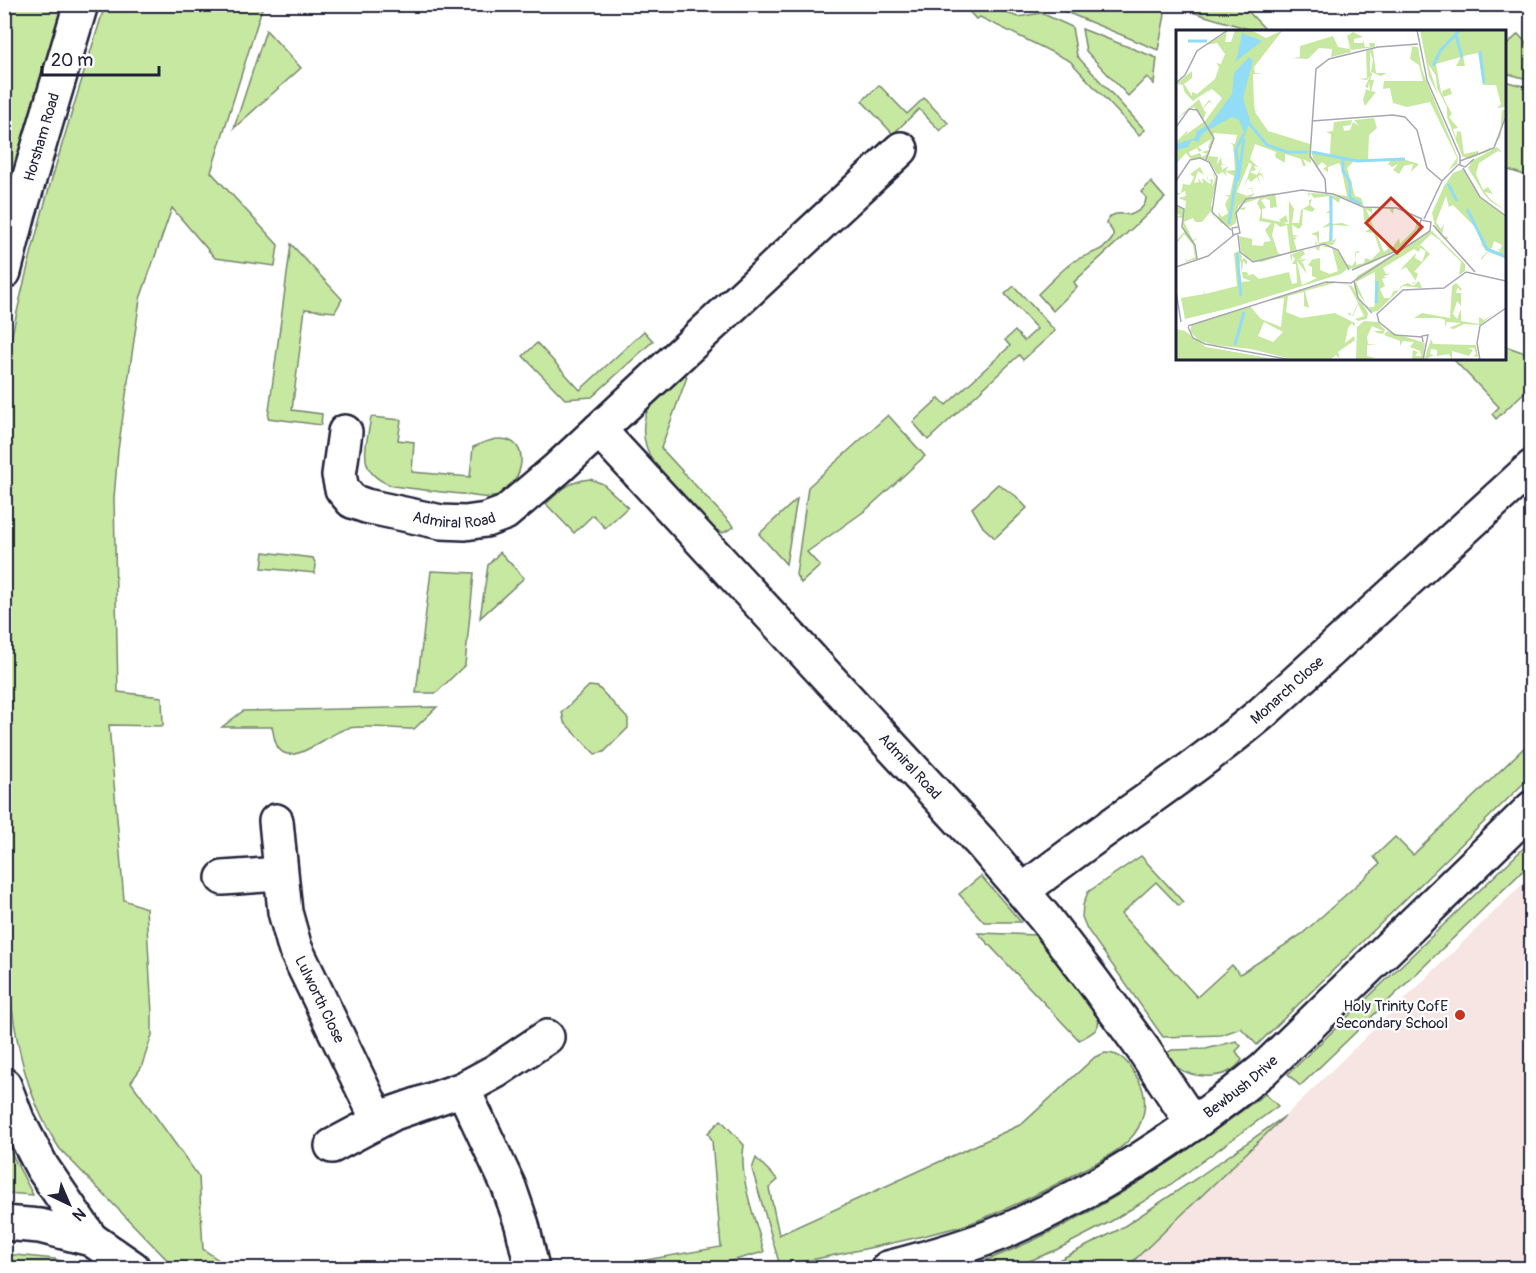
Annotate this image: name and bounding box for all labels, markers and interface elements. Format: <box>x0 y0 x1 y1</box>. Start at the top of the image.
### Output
inset map <box>1176 30 1506 360</box>
scale bar <box>42 39 159 77</box>
text: 20 m <box>51 49 93 72</box>
street label: Horsham Road <box>19 91 64 184</box>
street label: Admiral Road <box>411 507 498 532</box>
street label: Monarch Close <box>1246 652 1328 728</box>
street label: Admiral Road <box>875 729 945 803</box>
street label: Lulworth Close <box>291 953 349 1047</box>
place label: Holy Trinity CofE Secondary School <box>1335 997 1448 1033</box>
marker: Holy Trinity CofE Secondary School <box>1453 1008 1467 1022</box>
street label: Bewbush Drive <box>1200 1051 1282 1122</box>
north arrow <box>39 1174 99 1234</box>
text: N <box>68 1203 90 1225</box>

